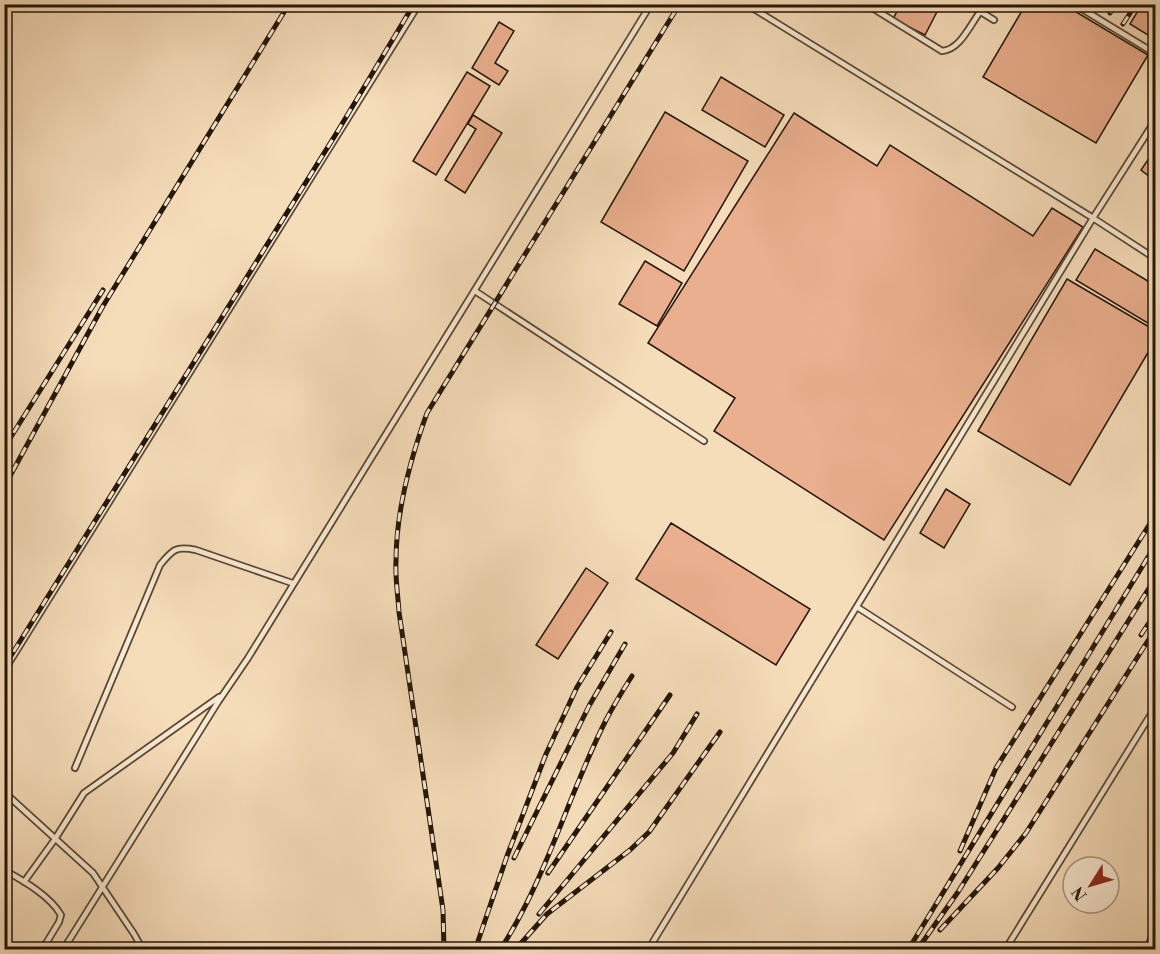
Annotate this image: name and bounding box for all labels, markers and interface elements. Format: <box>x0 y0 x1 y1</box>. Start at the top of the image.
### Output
north arrow <box>1061 855 1121 915</box>
text: N <box>1068 882 1092 904</box>

